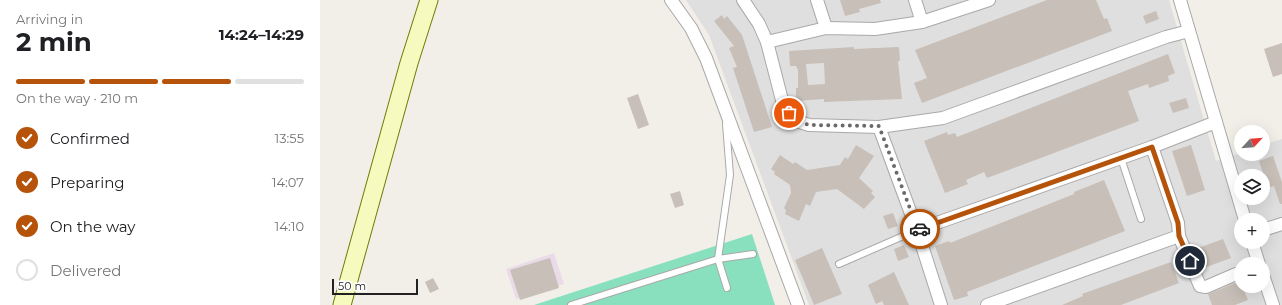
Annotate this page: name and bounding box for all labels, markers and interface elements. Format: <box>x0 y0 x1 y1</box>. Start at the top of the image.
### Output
text: Arriving in <box>16 11 83 27</box>
text: 14:24–14:29 <box>219 25 304 44</box>
text: 2 min <box>16 26 92 58</box>
text: On the way · 210 m <box>16 90 138 106</box>
pin <box>772 96 806 130</box>
icon: bag <box>778 102 800 124</box>
north arrow <box>1234 125 1270 161</box>
map controls <box>1234 125 1270 293</box>
icon: check <box>16 127 38 149</box>
text: Confirmed <box>50 129 130 148</box>
text: 13:55 <box>275 130 304 146</box>
button: layers <box>1234 169 1270 205</box>
icon: check <box>16 171 38 193</box>
text: Preparing <box>50 173 125 192</box>
text: 14:07 <box>272 174 304 190</box>
courier <box>900 209 940 249</box>
button: + <box>1234 213 1270 249</box>
icon: check <box>16 215 38 237</box>
text: On the way <box>50 217 135 236</box>
text: 14:10 <box>275 218 304 234</box>
icon: car <box>909 218 931 240</box>
pin <box>1173 244 1207 278</box>
icon: home <box>1179 250 1201 272</box>
button: − <box>1234 257 1270 293</box>
text: Delivered <box>50 261 122 280</box>
scale bar <box>332 277 418 296</box>
text: 50 m <box>338 279 366 293</box>

